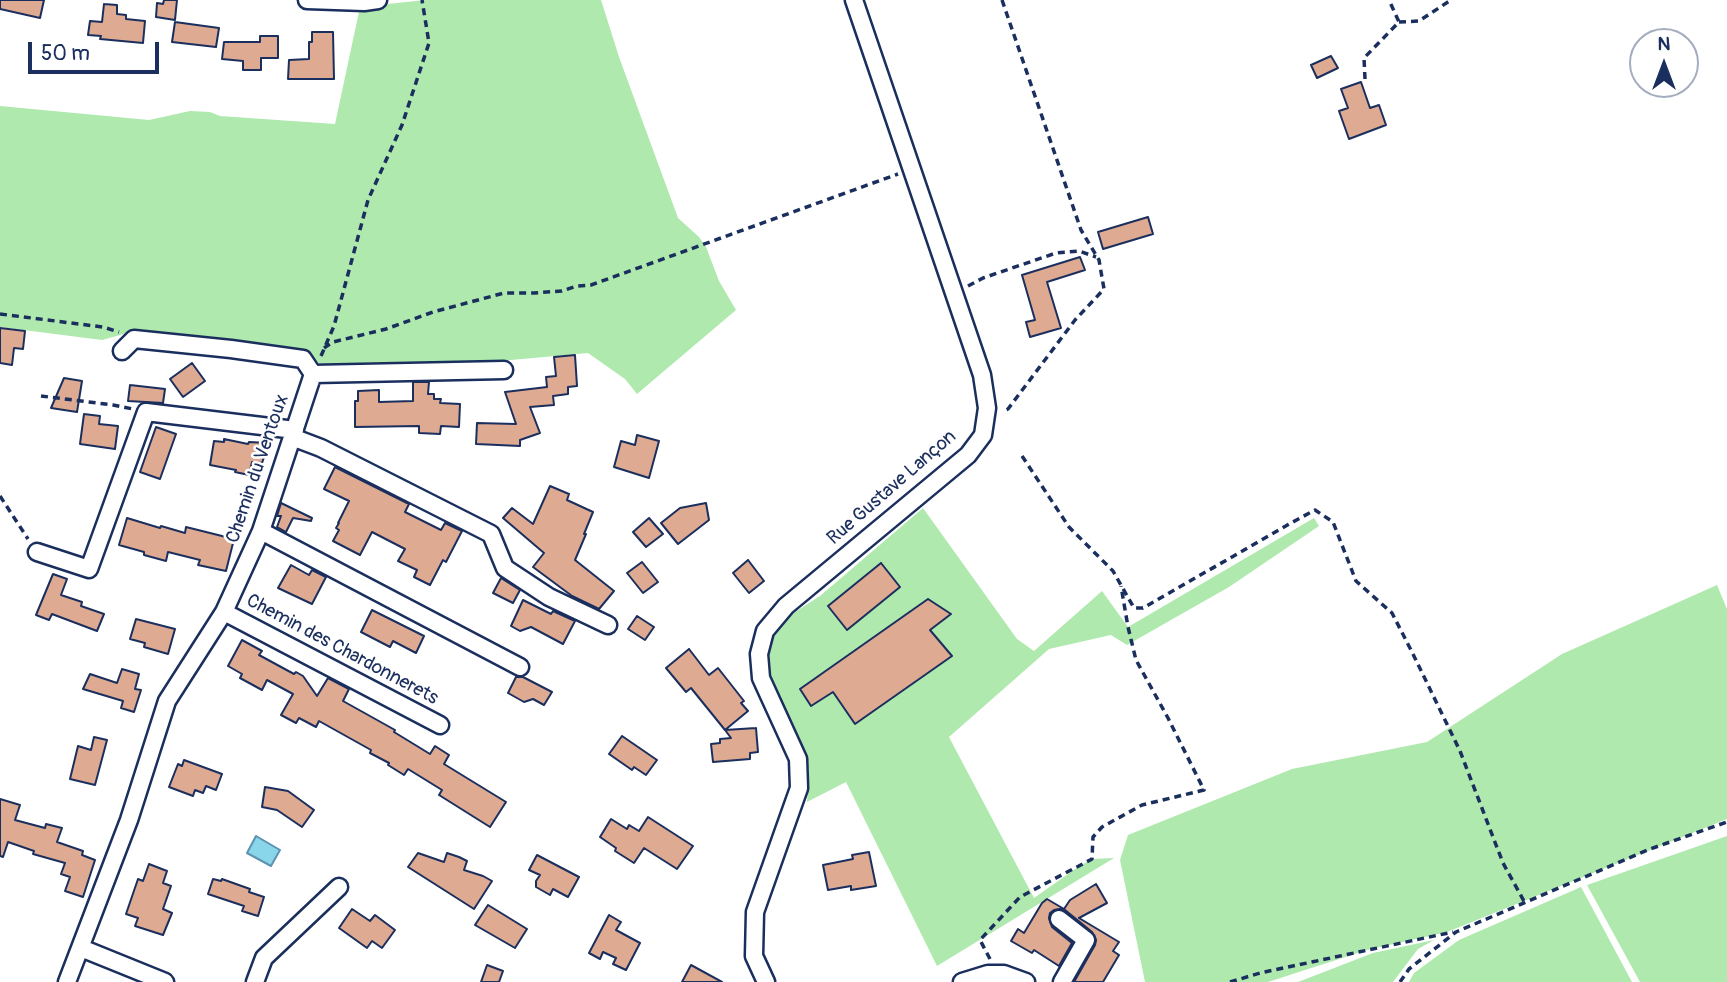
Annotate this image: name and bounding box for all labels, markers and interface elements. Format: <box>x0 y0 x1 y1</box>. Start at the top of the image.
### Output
scale bar <box>32 28 163 72</box>
north arrow <box>1629 28 1699 98</box>
text: N <box>1658 32 1670 56</box>
text: 50 m <box>41 40 90 67</box>
street label: Chemin du Ventoux <box>222 392 294 546</box>
street label: Rue Gustave Lançon <box>823 426 961 550</box>
street label: Chemin des Chardonnerets <box>242 590 442 710</box>

